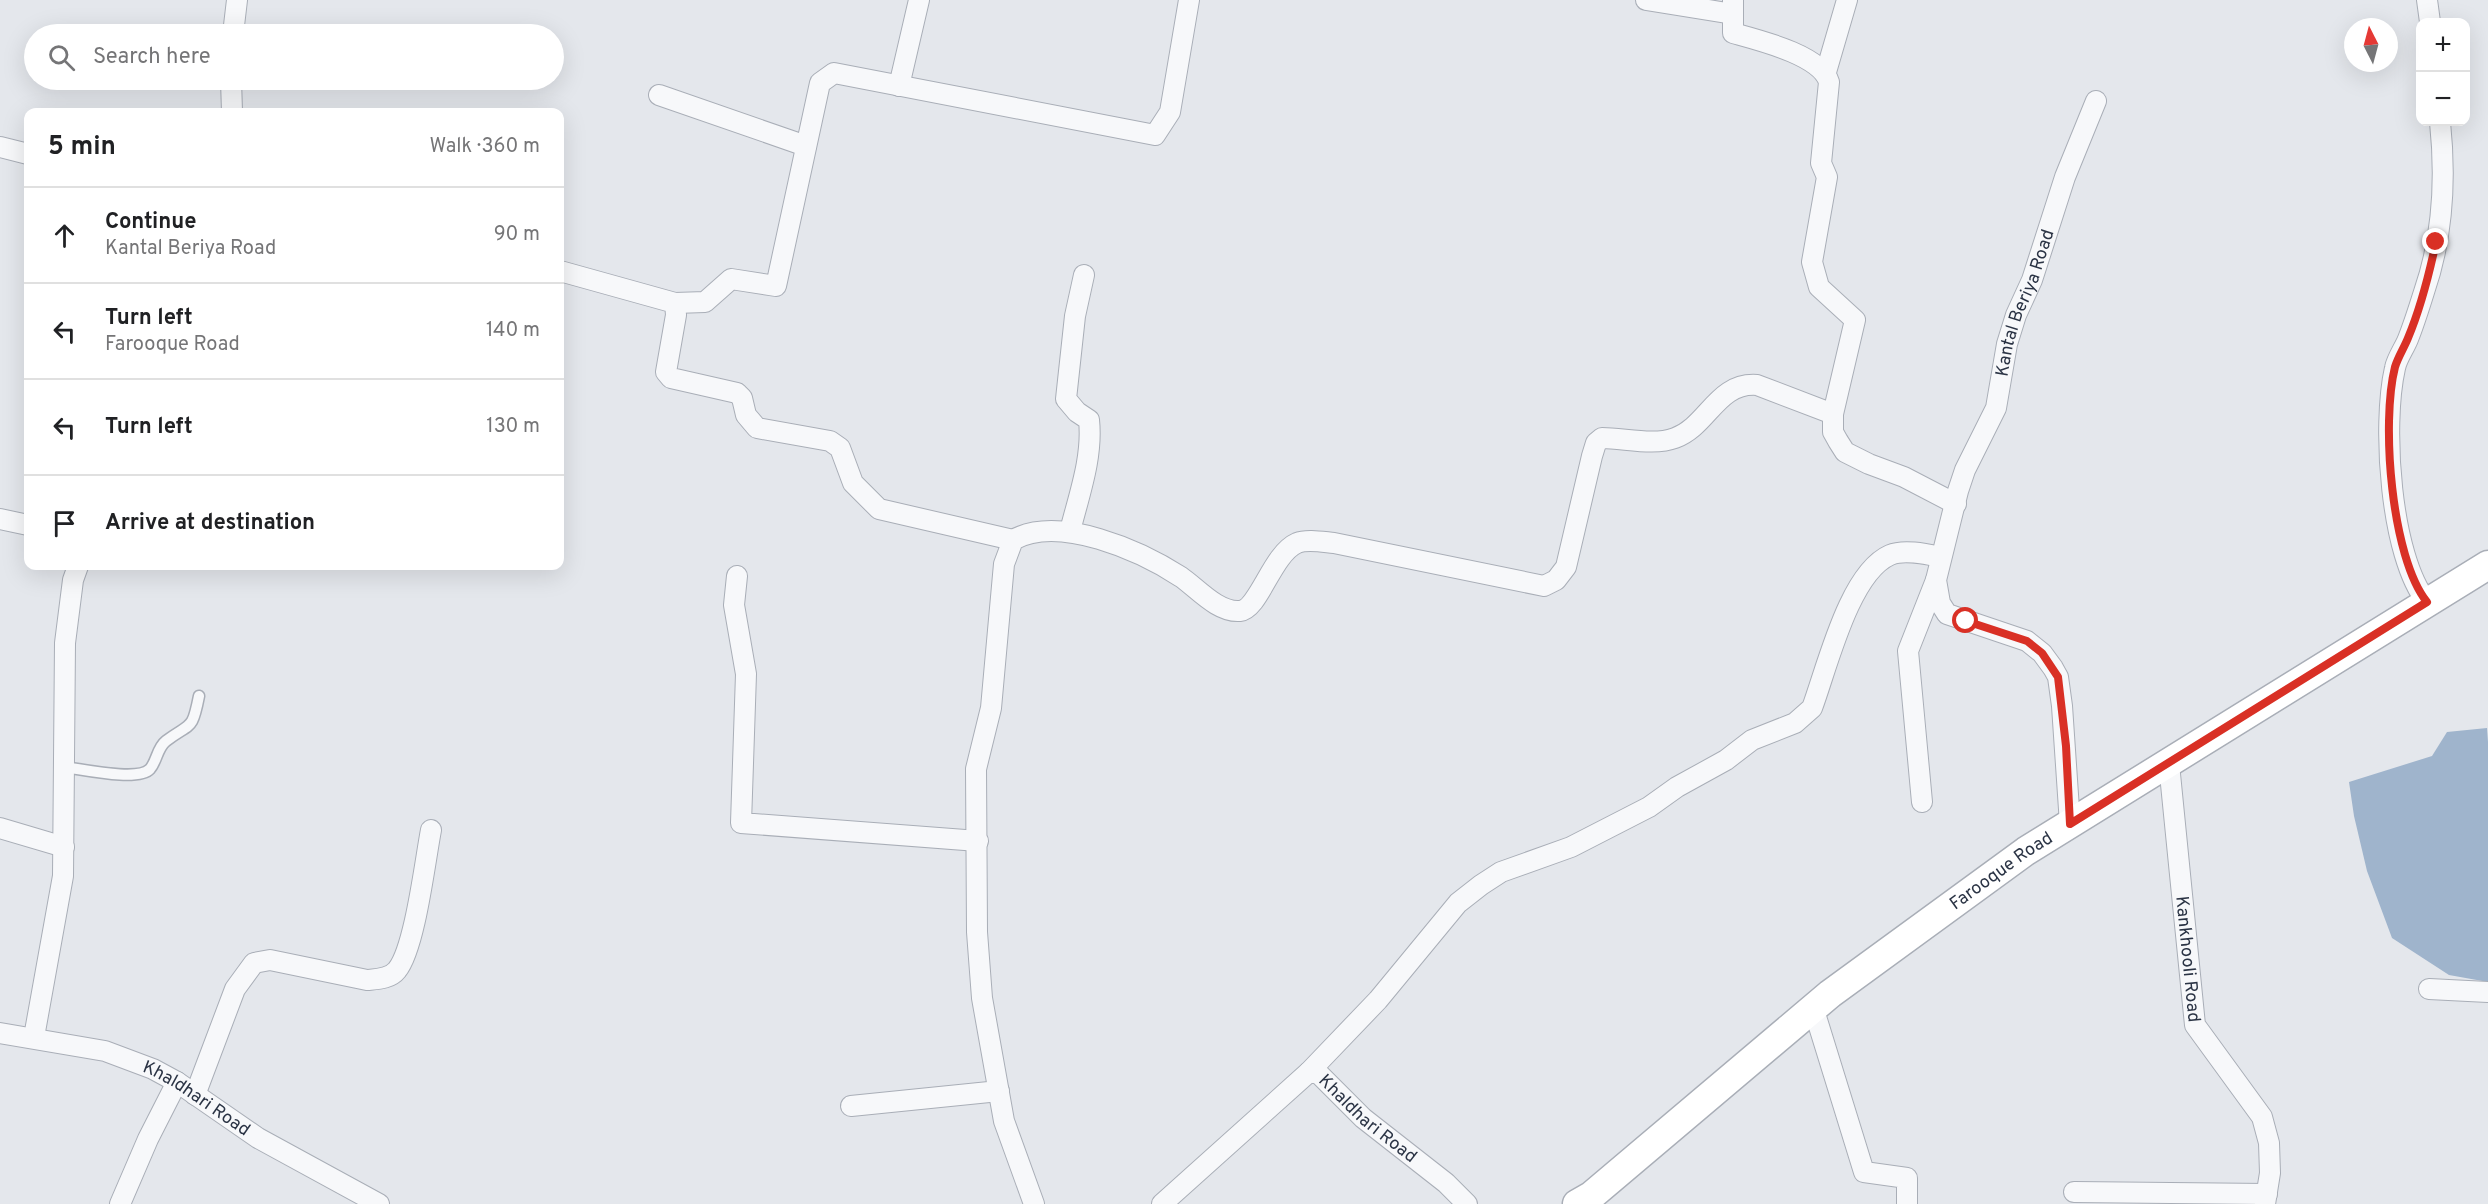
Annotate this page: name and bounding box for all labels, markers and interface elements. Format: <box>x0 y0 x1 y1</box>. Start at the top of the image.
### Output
north arrow <box>2344 18 2398 72</box>
map controls <box>2416 18 2470 126</box>
button: + <box>2416 18 2470 72</box>
search box <box>24 24 564 90</box>
icon: search <box>45 41 78 74</box>
text: Search here <box>93 44 211 71</box>
button: − <box>2416 72 2470 126</box>
text: 5 min <box>48 131 116 164</box>
text: Walk · 360 m <box>429 134 540 160</box>
text: Continue <box>105 209 196 236</box>
icon: ahead <box>48 219 81 252</box>
text: 90 m <box>494 222 540 248</box>
street label: Kantal Beriya Road <box>1992 227 2060 378</box>
route end <box>2422 228 2448 254</box>
text: Kantal Beriya Road <box>105 236 276 262</box>
text: Turn left <box>105 305 193 332</box>
icon: left <box>48 315 81 348</box>
text: 140 m <box>486 318 540 344</box>
text: Farooque Road <box>105 332 240 358</box>
icon: left <box>48 411 81 444</box>
text: Turn left <box>105 414 193 441</box>
text: 130 m <box>486 414 540 440</box>
icon: arrive <box>48 507 81 540</box>
text: Arrive at destination <box>105 510 315 537</box>
route start <box>1952 607 1978 633</box>
street label: Farooque Road <box>1945 827 2058 916</box>
street label: Kankhooli Road <box>2169 895 2205 1024</box>
street label: Khaldhari Road <box>139 1056 254 1142</box>
street label: Khaldhari Road <box>1313 1070 1421 1169</box>

